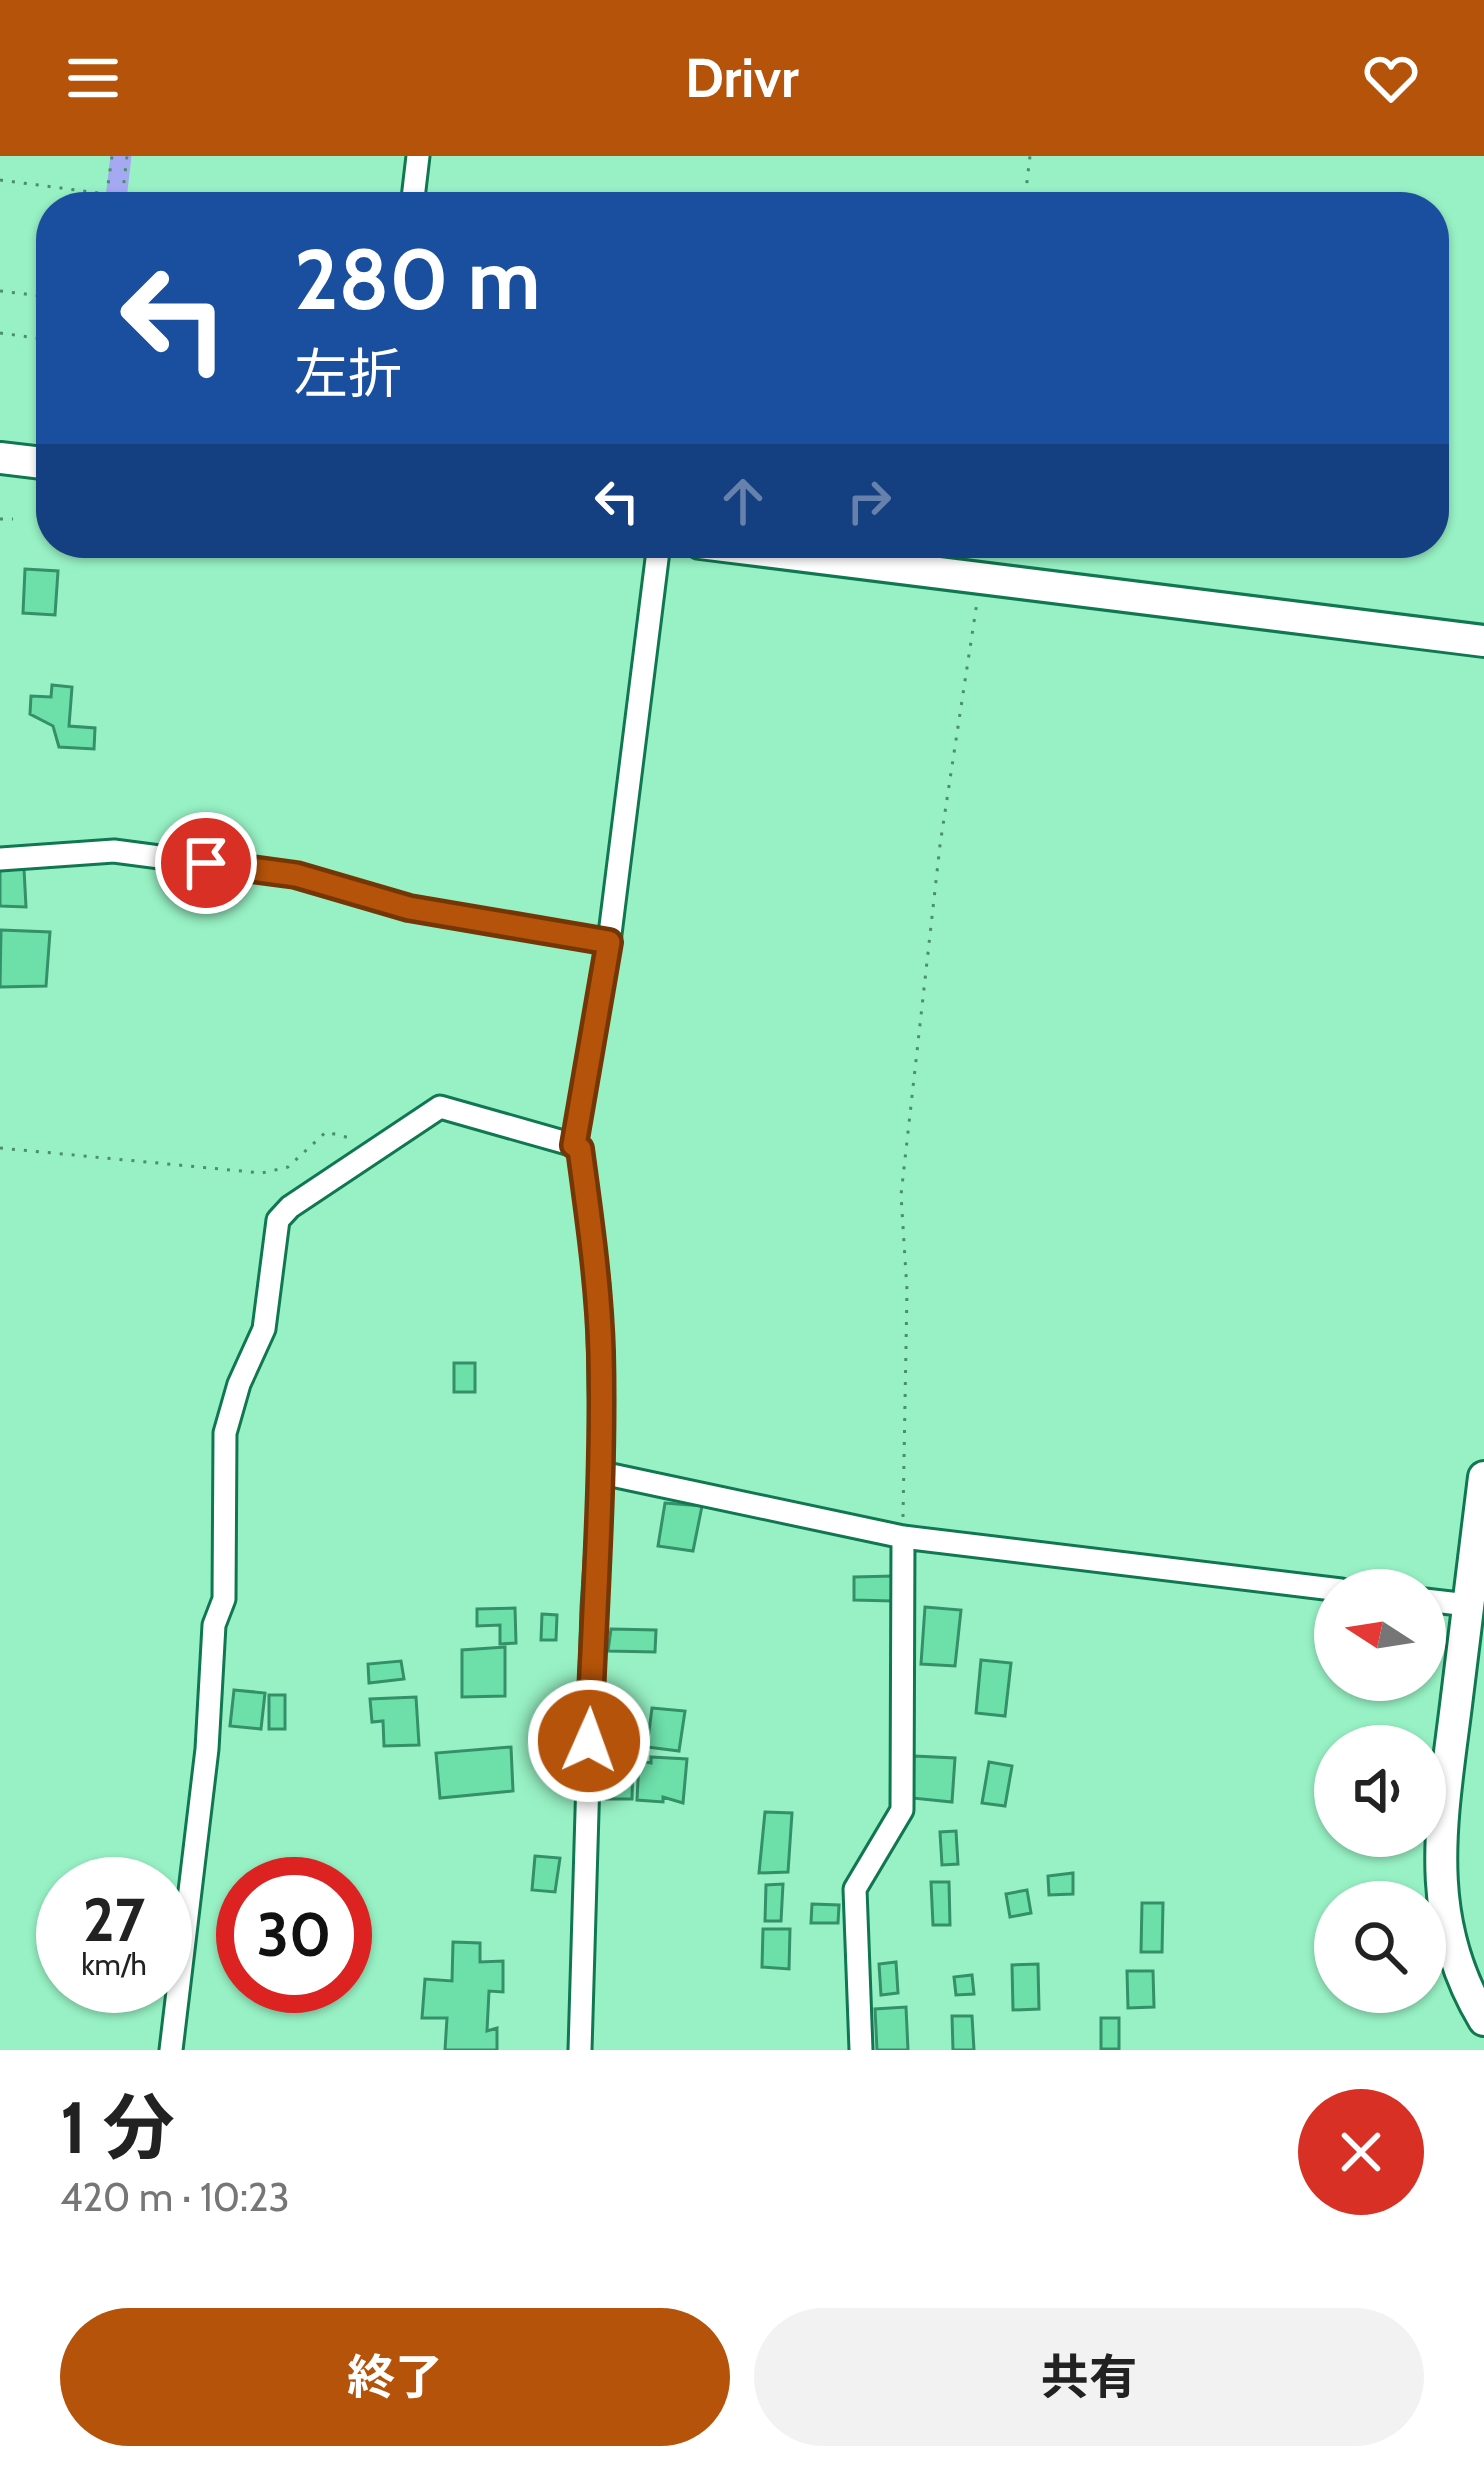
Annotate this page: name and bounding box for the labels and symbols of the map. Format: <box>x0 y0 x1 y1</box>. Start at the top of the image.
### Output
pin <box>155 812 257 914</box>
north arrow <box>1314 1569 1446 1701</box>
position arrow <box>526 1678 652 1804</box>
speed limit sign: 30 <box>216 1857 372 2013</box>

